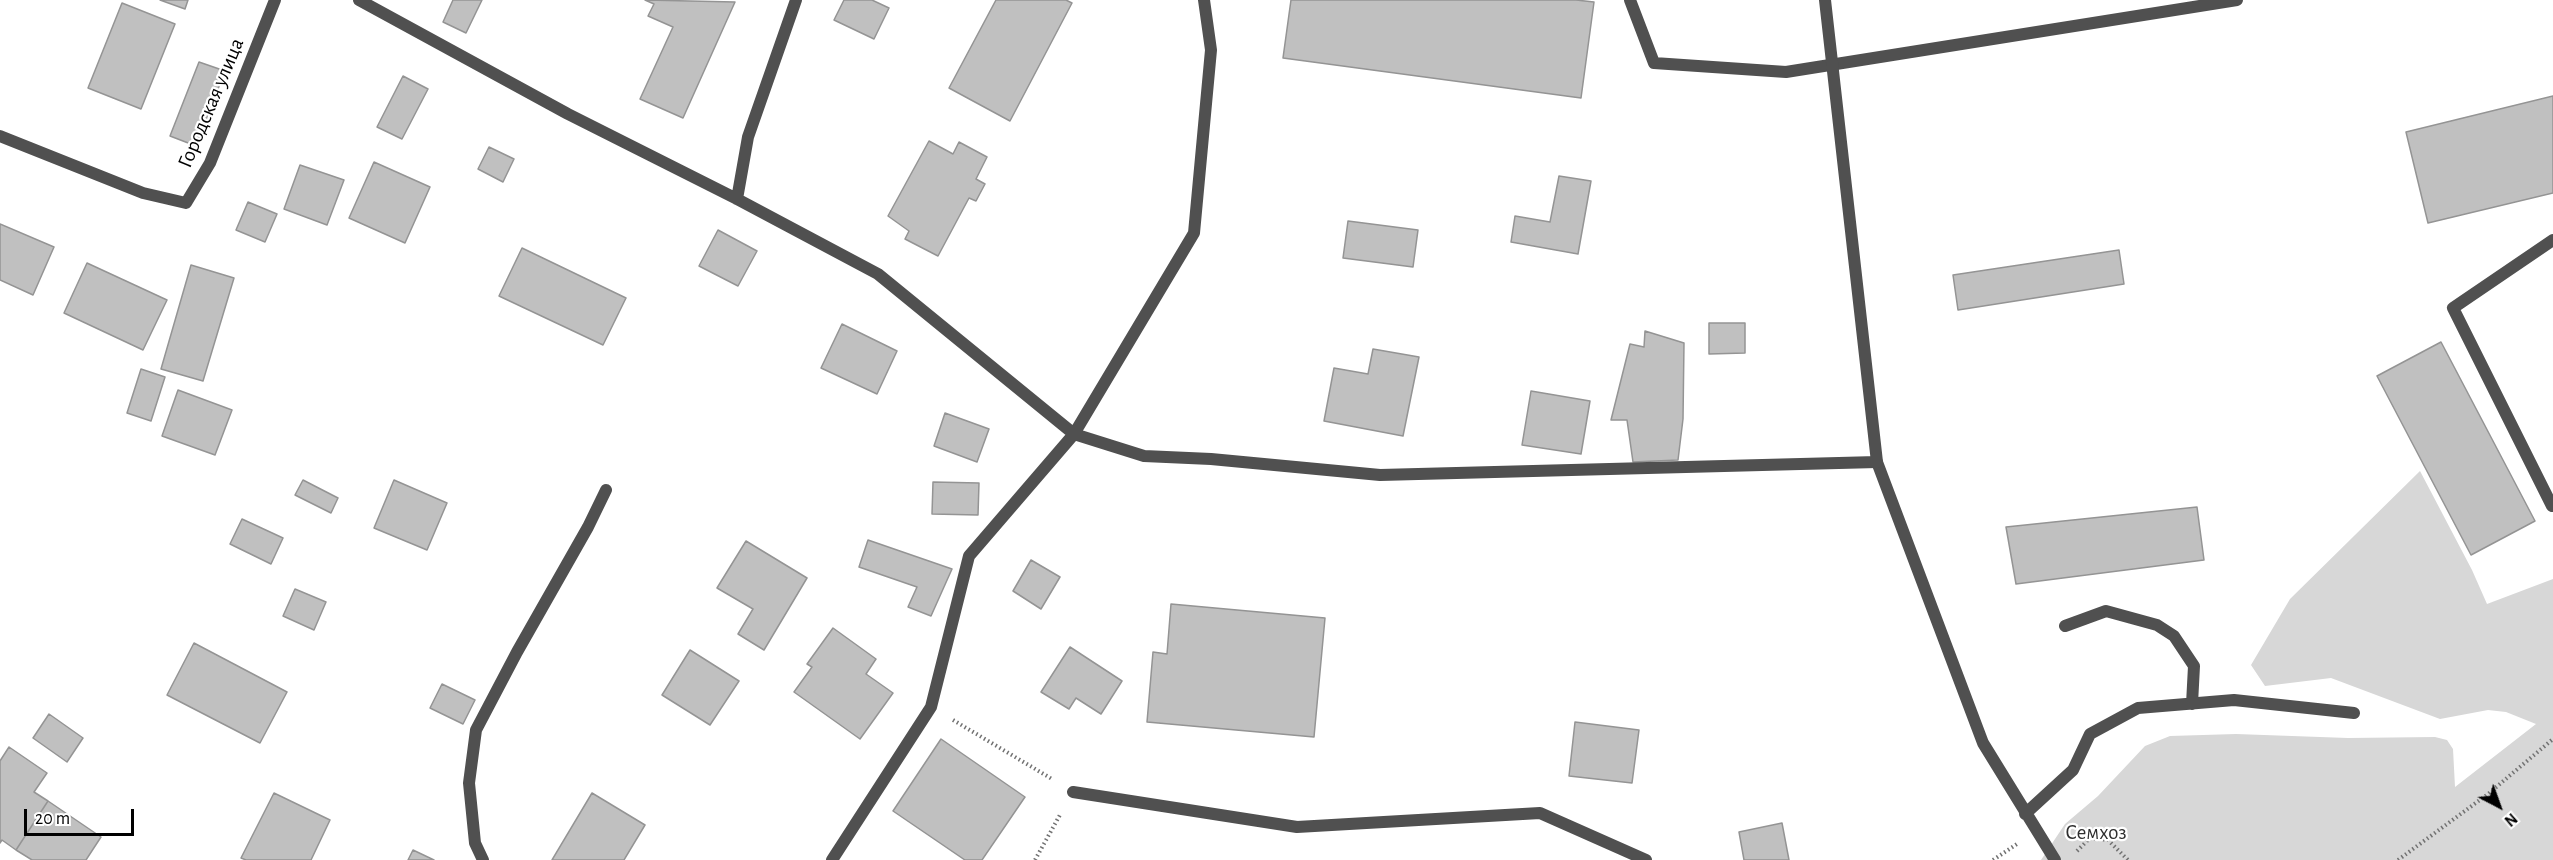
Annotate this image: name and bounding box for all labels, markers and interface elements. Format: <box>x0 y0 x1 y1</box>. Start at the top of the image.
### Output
street label: Городская улица <box>172 34 250 172</box>
north arrow <box>2469 776 2529 836</box>
scale bar <box>27 797 136 835</box>
text: 20 m <box>35 810 70 828</box>
text: N <box>2501 810 2520 829</box>
park label: Семхоз <box>2065 820 2127 846</box>

